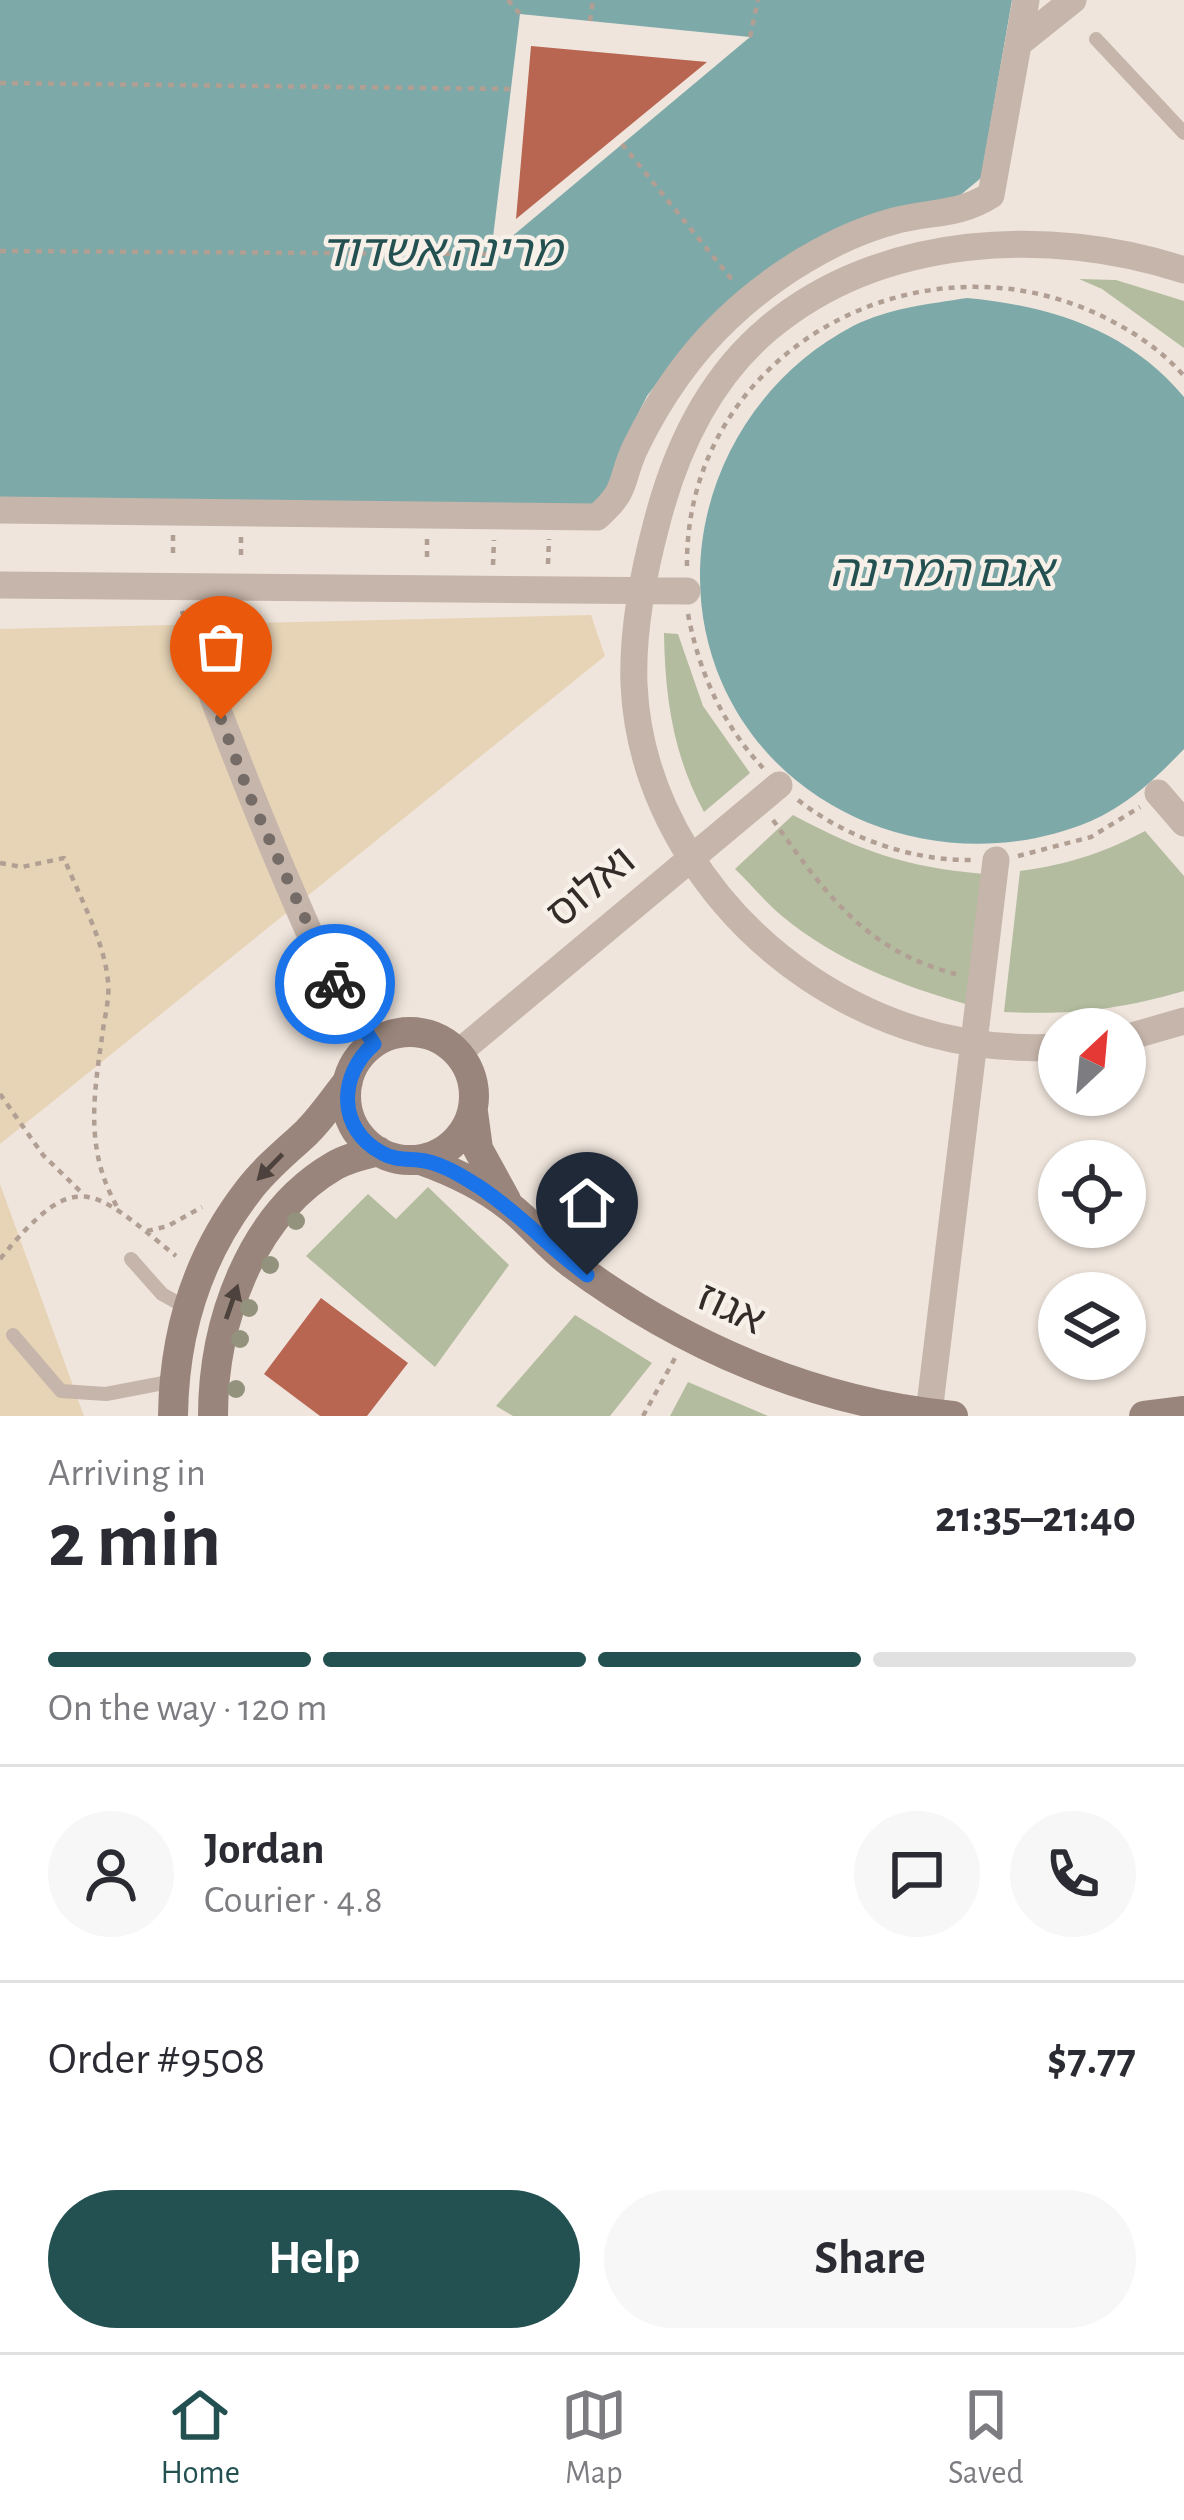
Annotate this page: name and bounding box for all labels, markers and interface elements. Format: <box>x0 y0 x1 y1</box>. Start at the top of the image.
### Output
water label: מרינה אשדוד <box>320 230 565 275</box>
water label: אגם המרינה <box>830 550 1058 595</box>
pin <box>170 596 272 719</box>
icon: bag <box>188 614 254 680</box>
street label: ואלוס <box>539 839 643 935</box>
courier <box>275 924 395 1044</box>
icon: bike <box>302 951 368 1017</box>
north arrow <box>1038 1008 1146 1116</box>
map controls <box>1038 1008 1146 1380</box>
button: locate <box>1038 1140 1146 1248</box>
one-way arrow <box>256 1152 284 1181</box>
pin <box>536 1152 638 1275</box>
icon: home <box>554 1170 620 1236</box>
button: layers <box>1038 1272 1146 1380</box>
street label: אגוז <box>691 1275 771 1343</box>
one-way arrow <box>224 1283 242 1319</box>
text: Arriving in <box>48 1454 206 1493</box>
text: 21:35–21:40 <box>935 1495 1136 1540</box>
text: 2 min <box>48 1503 221 1581</box>
text: On the way · 120 m <box>48 1689 327 1728</box>
button: person <box>48 1811 174 1937</box>
button: chat <box>854 1811 980 1937</box>
button: phone <box>1010 1811 1136 1937</box>
text: Jordan <box>204 1827 325 1872</box>
text: Courier · 4.8 <box>204 1881 383 1920</box>
text: Order #9508 <box>48 2037 265 2082</box>
text: $7.77 <box>1047 2037 1136 2082</box>
button: Help <box>48 2190 580 2328</box>
button: Share <box>604 2190 1136 2328</box>
tab: Home <box>161 2382 240 2494</box>
tab: Map <box>561 2382 627 2494</box>
tab: Saved <box>948 2382 1023 2494</box>

